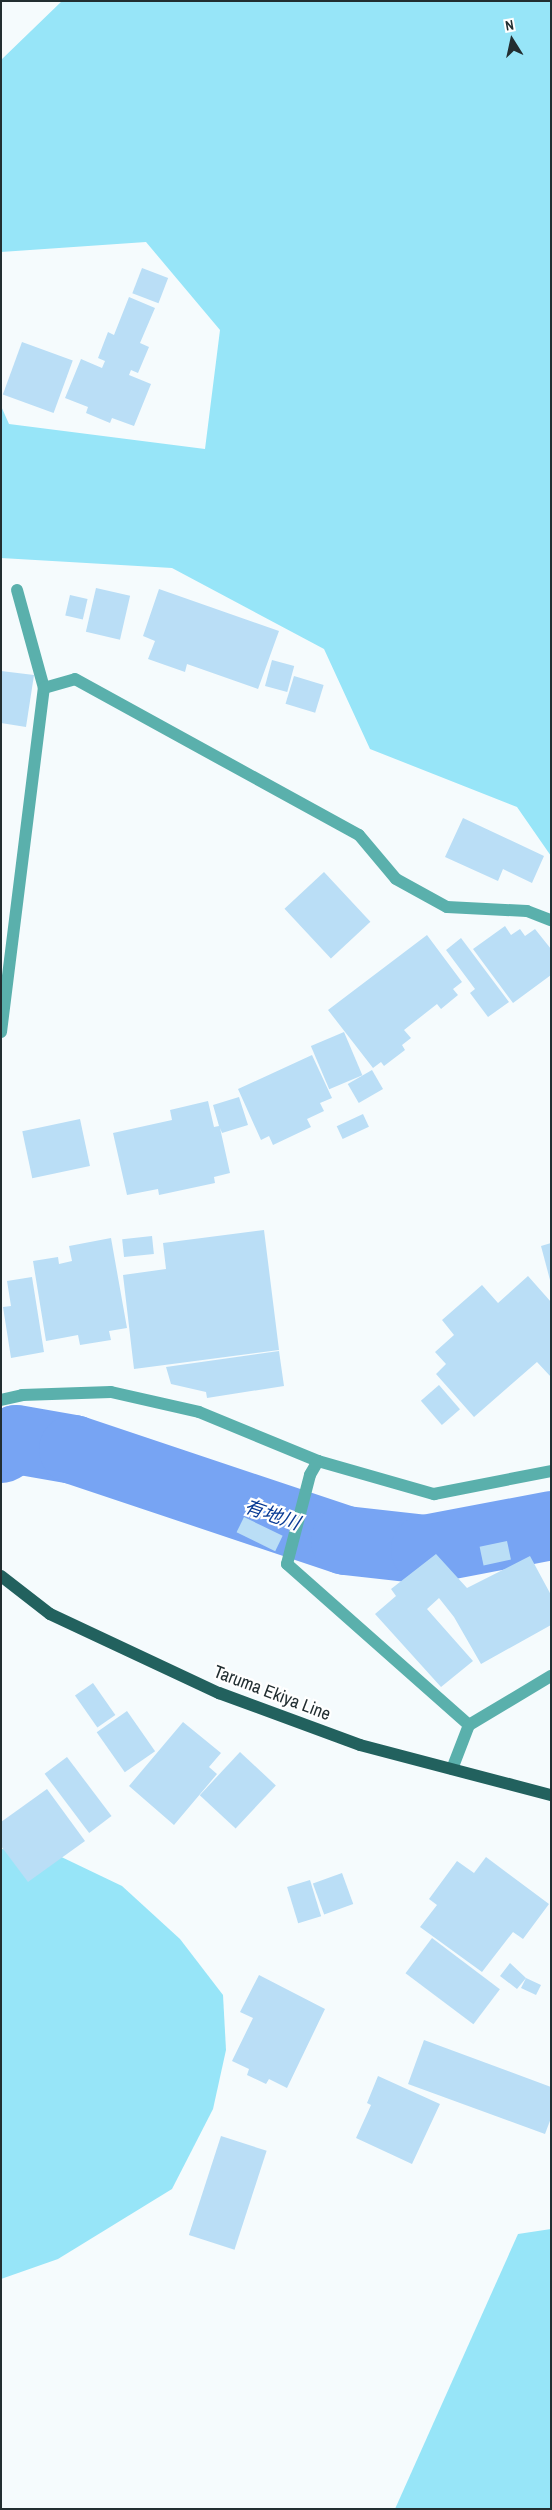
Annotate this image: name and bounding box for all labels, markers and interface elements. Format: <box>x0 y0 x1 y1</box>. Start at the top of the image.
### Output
north arrow <box>487 15 537 65</box>
text: N <box>504 16 515 35</box>
water label: 有地川 <box>241 1495 303 1535</box>
street label: Taruma Ekiya Line <box>211 1661 333 1725</box>

